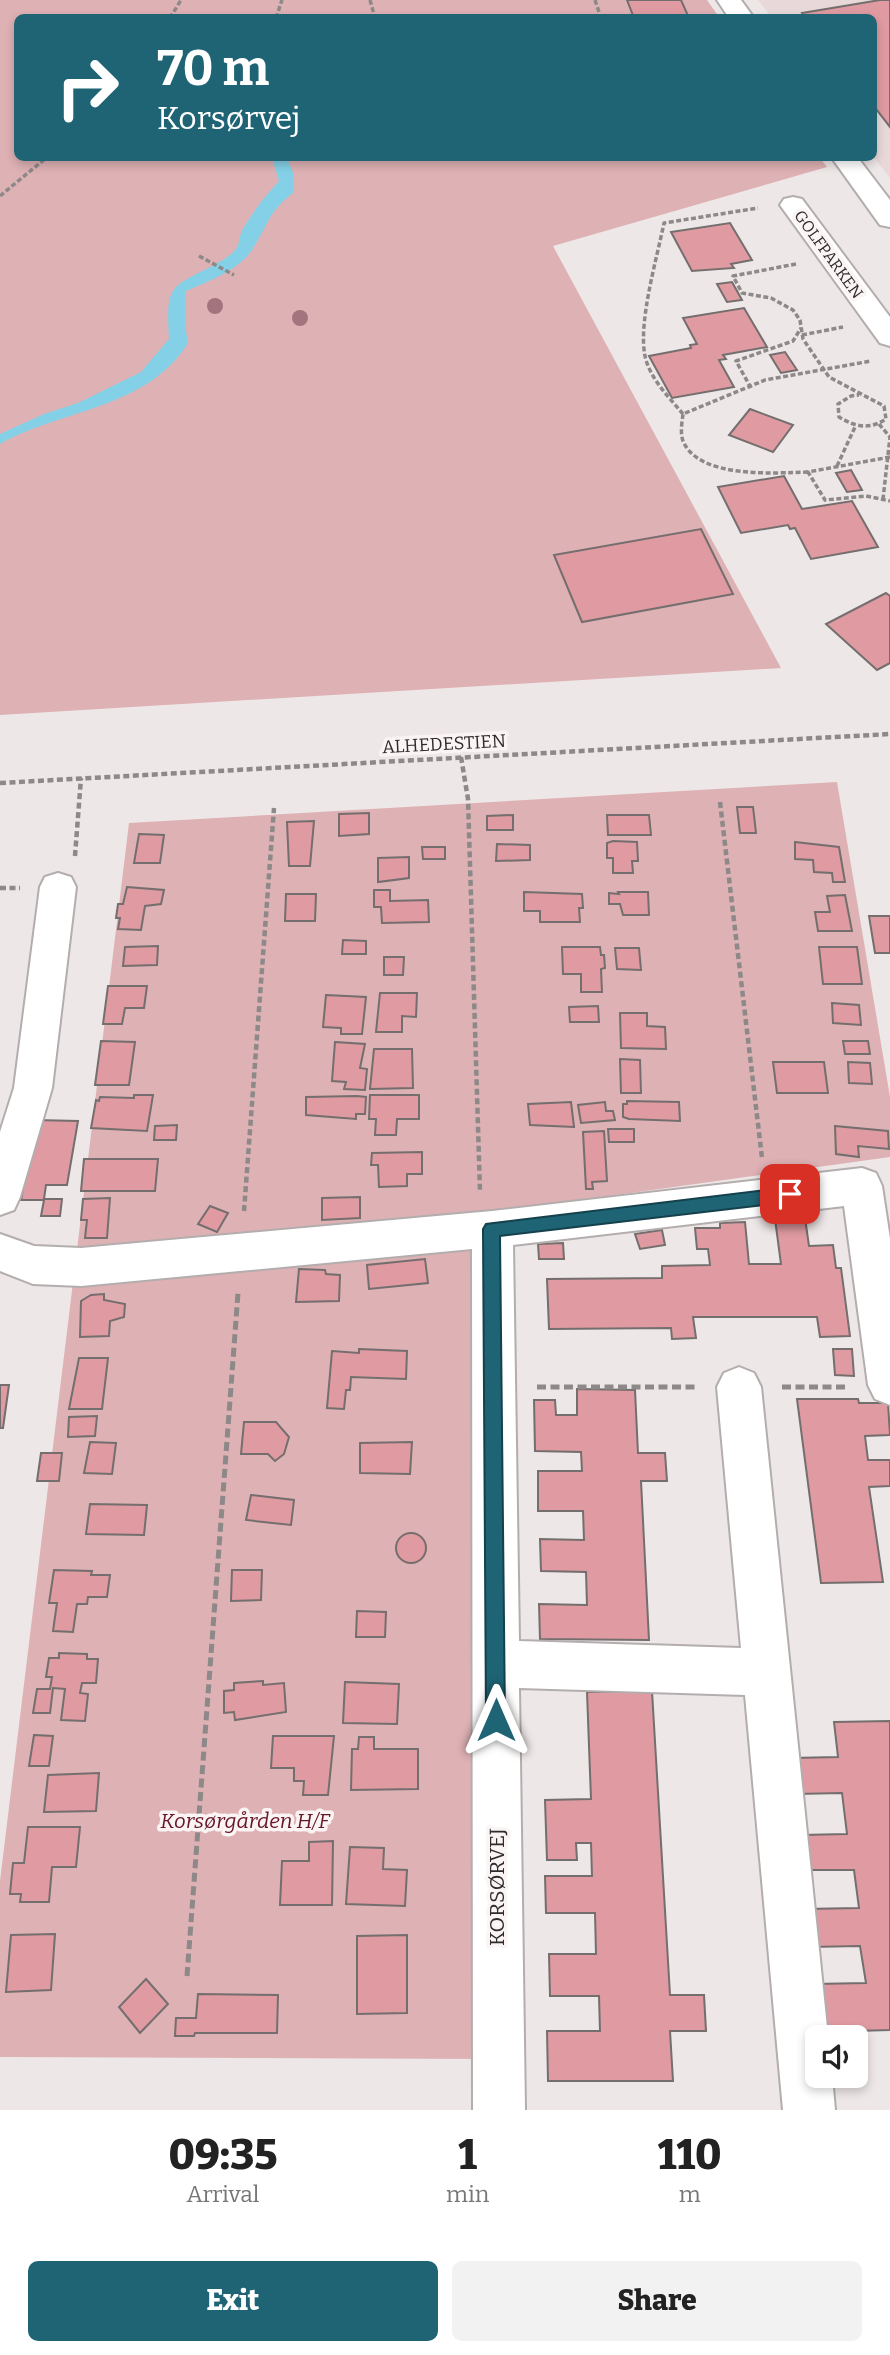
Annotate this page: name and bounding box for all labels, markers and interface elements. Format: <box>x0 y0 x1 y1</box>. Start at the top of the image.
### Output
text: 70 m <box>157 39 269 98</box>
icon: right <box>42 42 133 133</box>
text: Korsørvej <box>157 99 300 137</box>
street label: GOLFPARKEN <box>790 206 867 302</box>
street label: ALHEDESTIEN <box>382 730 506 758</box>
pin <box>760 1164 820 1224</box>
icon: arrive <box>771 1175 809 1213</box>
position arrow <box>459 1683 533 1757</box>
park label: Korsørgården H/F <box>160 1808 331 1834</box>
street label: KORSØRVEJ <box>484 1828 510 1946</box>
map controls <box>805 2025 868 2088</box>
button: sound <box>805 2025 868 2088</box>
text: 09:35 <box>168 2130 278 2180</box>
text: 1 <box>458 2130 477 2180</box>
text: 110 <box>658 2130 722 2180</box>
text: Arrival <box>187 2180 259 2208</box>
text: min <box>446 2180 489 2208</box>
text: m <box>679 2180 701 2208</box>
button: Exit <box>28 2261 438 2341</box>
button: Share <box>452 2261 862 2341</box>

